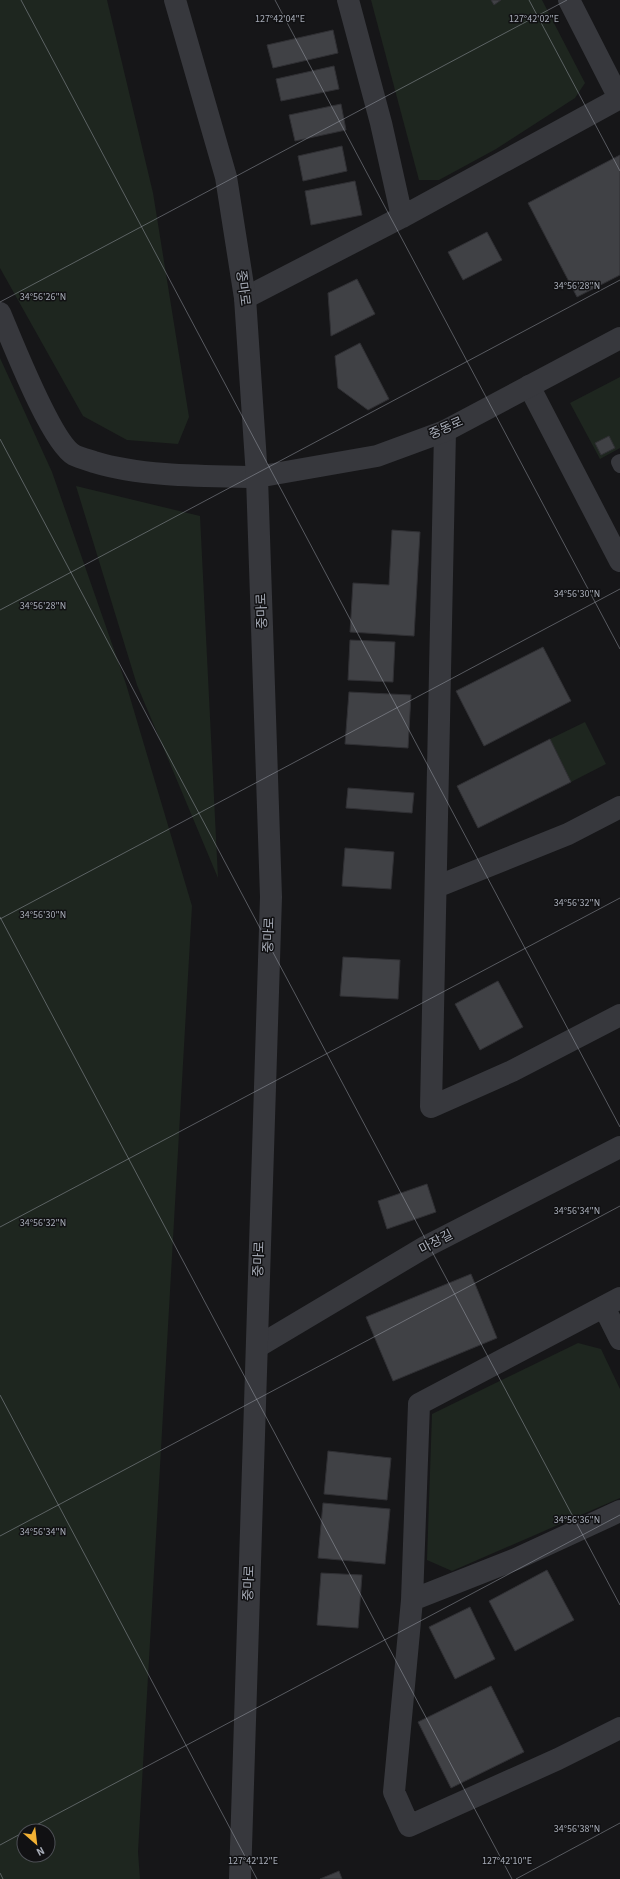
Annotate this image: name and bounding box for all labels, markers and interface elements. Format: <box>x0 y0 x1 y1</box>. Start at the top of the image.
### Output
text: 127°42'04"E <box>255 12 305 26</box>
text: 127°42'02"E <box>509 12 559 26</box>
street label: 중마로 <box>232 269 254 307</box>
text: 34°56'28"N <box>554 279 600 293</box>
text: 34°56'26"N <box>20 290 66 304</box>
street label: 중동로 <box>426 412 466 444</box>
text: 34°56'30"N <box>554 587 600 601</box>
street label: 중마로 <box>252 593 272 629</box>
text: 34°56'28"N <box>20 599 66 613</box>
text: 34°56'32"N <box>554 896 600 910</box>
text: 34°56'30"N <box>20 908 66 922</box>
street label: 중마로 <box>259 917 279 953</box>
text: 34°56'34"N <box>554 1204 600 1218</box>
text: 34°56'32"N <box>20 1216 66 1230</box>
street label: 마장길 <box>416 1226 456 1258</box>
street label: 중마로 <box>249 1241 269 1277</box>
text: 34°56'36"N <box>554 1513 600 1527</box>
text: 34°56'34"N <box>20 1525 66 1539</box>
street label: 중마로 <box>239 1565 259 1601</box>
text: 34°56'38"N <box>554 1822 600 1836</box>
north arrow <box>16 1823 56 1863</box>
text: N <box>34 1843 47 1860</box>
text: 127°42'12"E <box>228 1854 278 1868</box>
text: 127°42'10"E <box>482 1854 532 1868</box>

